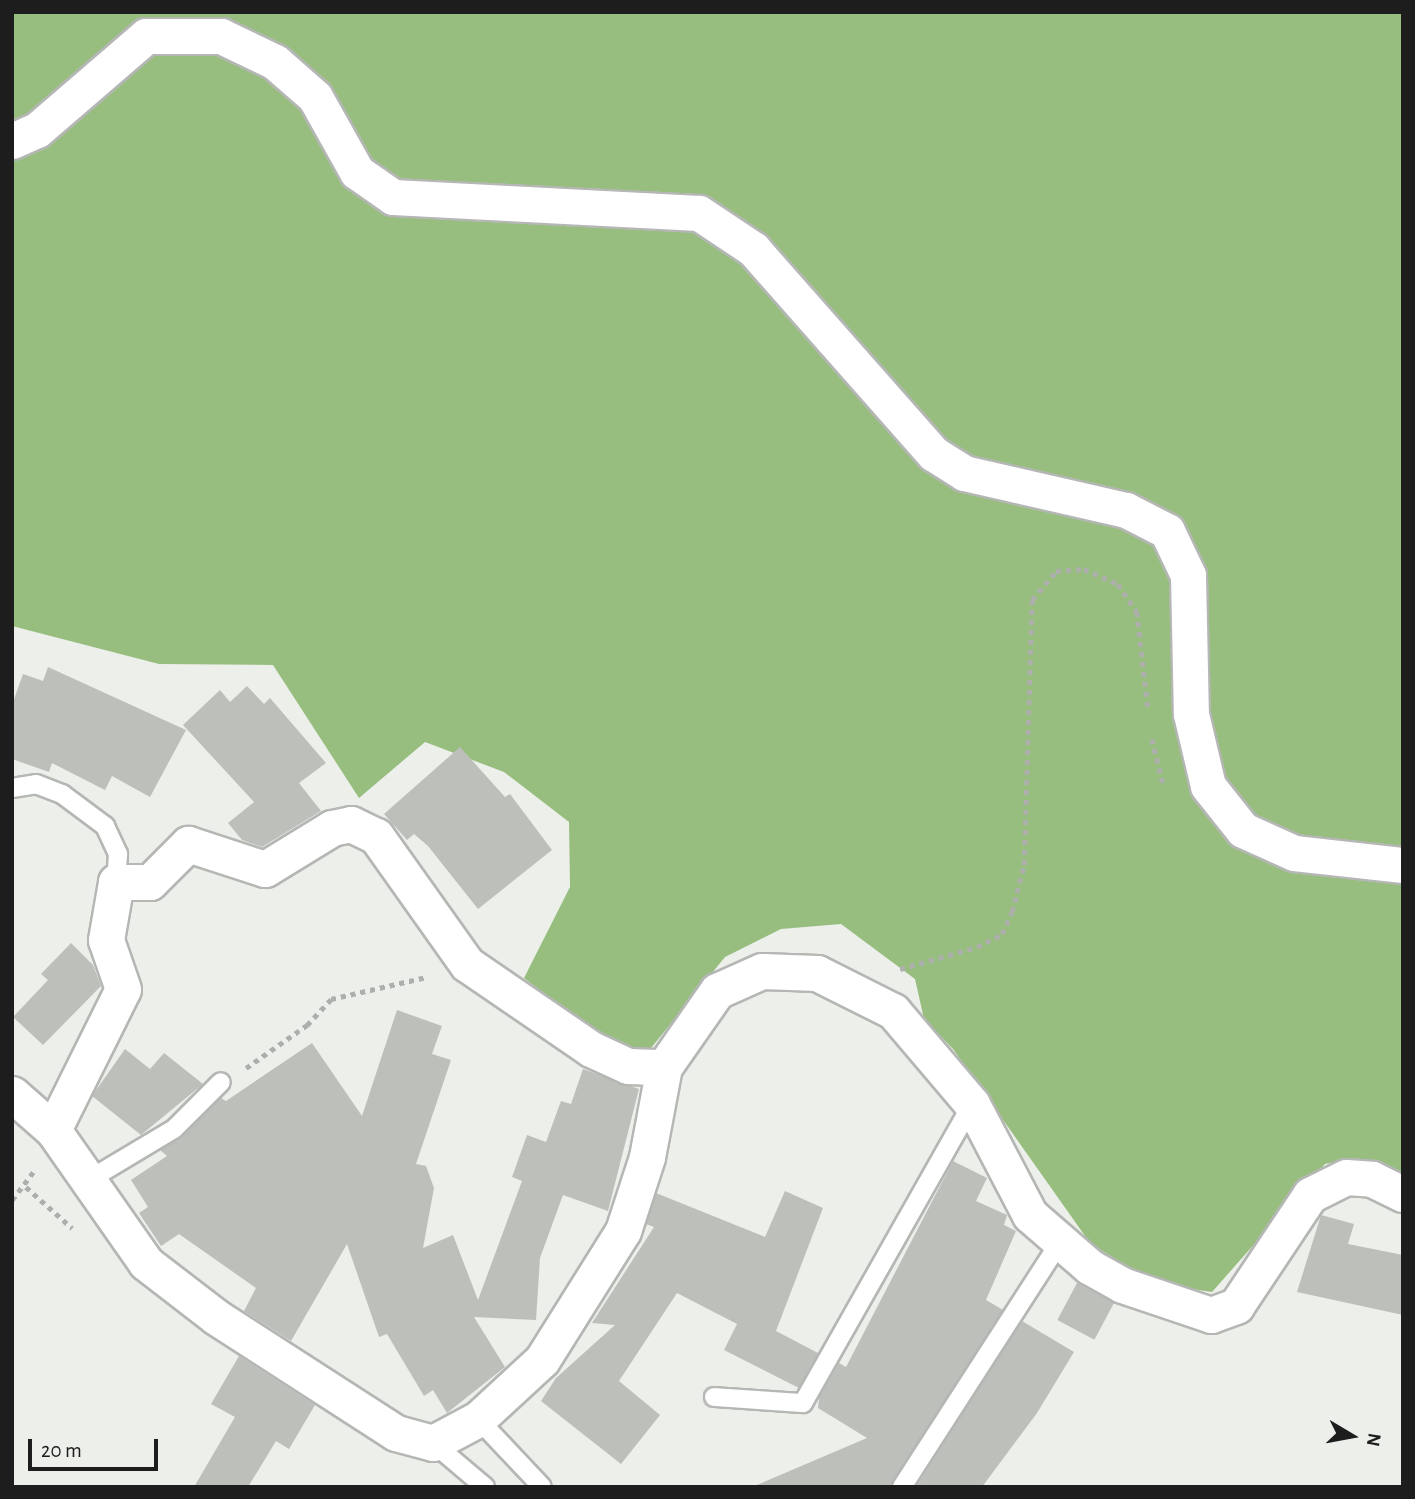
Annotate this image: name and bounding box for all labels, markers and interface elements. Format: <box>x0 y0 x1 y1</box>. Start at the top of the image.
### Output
north arrow <box>1317 1401 1387 1471</box>
scale bar <box>32 1426 161 1470</box>
text: N <box>1363 1432 1384 1448</box>
text: 20 m <box>41 1440 82 1461</box>

